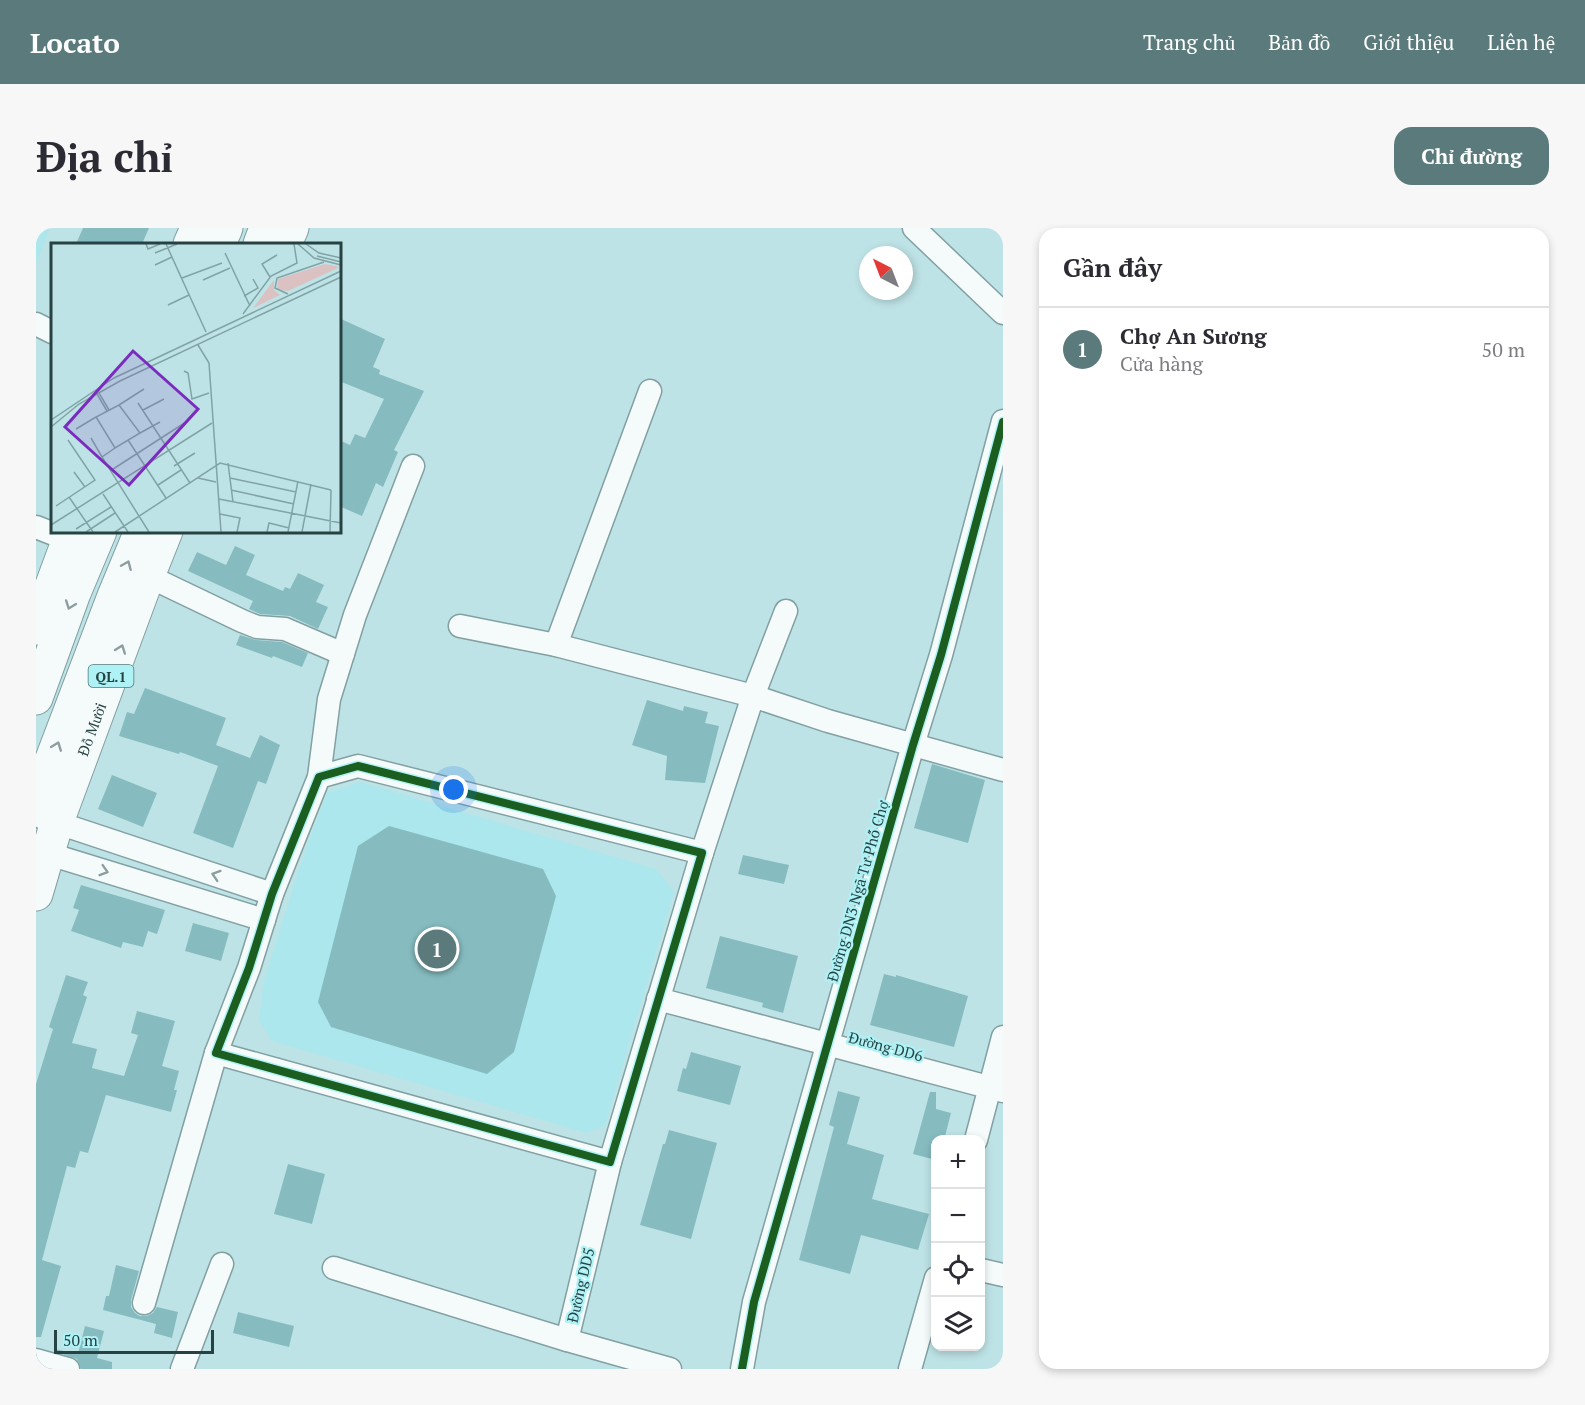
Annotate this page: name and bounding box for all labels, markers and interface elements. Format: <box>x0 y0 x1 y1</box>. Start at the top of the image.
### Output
text: Locato <box>30 24 120 61</box>
text: Trang chủ <box>1143 28 1235 56</box>
text: Bản đồ <box>1268 28 1330 56</box>
text: Giới thiệu <box>1363 28 1454 56</box>
text: Liên hệ <box>1487 28 1555 56</box>
button: Chỉ đường <box>1394 127 1549 185</box>
text: Địa chỉ <box>36 128 172 184</box>
inset map <box>51 243 340 532</box>
north arrow <box>859 246 913 300</box>
text: Gần đây <box>1063 250 1162 284</box>
text: Chợ An Sương <box>1120 321 1267 350</box>
text: 1 <box>1077 336 1088 363</box>
text: 50 m <box>1482 336 1525 363</box>
text: Cửa hàng <box>1120 350 1203 377</box>
one-way arrow <box>120 560 132 571</box>
one-way arrow <box>65 598 77 609</box>
one-way arrow <box>113 644 126 655</box>
road number: QL.1 <box>88 665 134 687</box>
street label: Đỗ Mười <box>72 700 110 759</box>
one-way arrow <box>50 742 62 753</box>
your location <box>439 775 468 804</box>
street label: Đường DN3 Ngã Tư Phố Chợ <box>822 797 893 984</box>
one-way arrow <box>98 864 109 876</box>
one-way arrow <box>212 870 222 883</box>
pin: 1 <box>418 926 456 972</box>
street label: Đường DD6 <box>847 1026 925 1066</box>
map controls <box>931 1135 985 1351</box>
button: + <box>931 1135 985 1189</box>
button: − <box>931 1189 985 1243</box>
button: locate <box>931 1243 985 1297</box>
street label: Đường DD5 <box>562 1246 598 1324</box>
button: layers <box>931 1297 985 1351</box>
scale bar <box>54 1327 214 1354</box>
text: 50 m <box>63 1329 98 1351</box>

